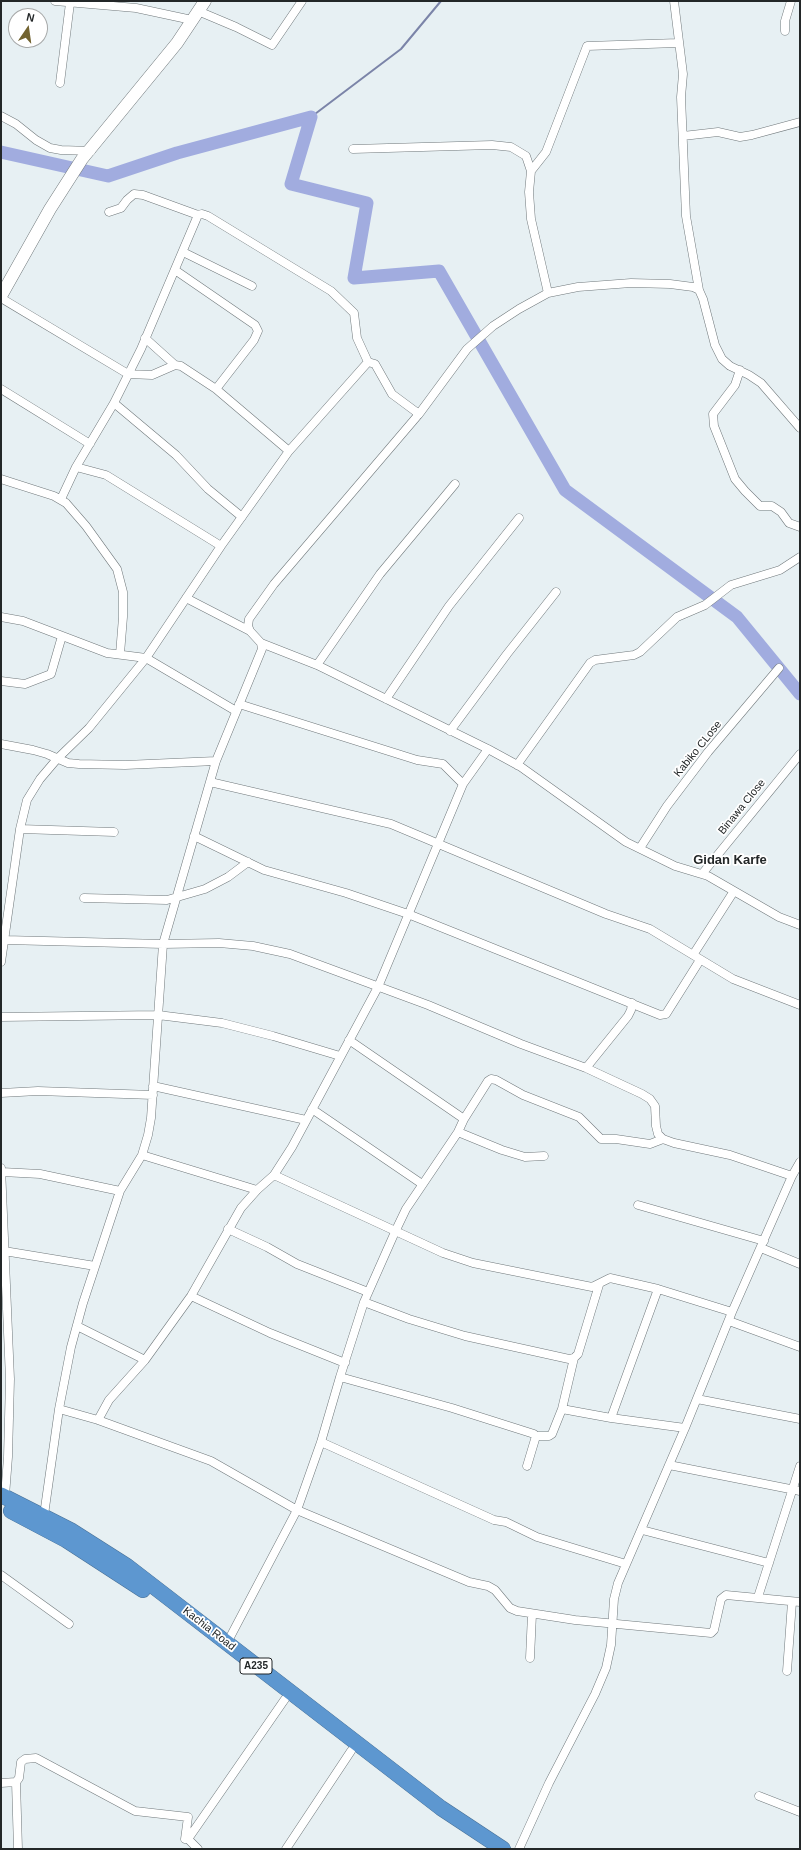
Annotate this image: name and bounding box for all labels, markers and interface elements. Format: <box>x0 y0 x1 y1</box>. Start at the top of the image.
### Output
north arrow <box>8 8 48 48</box>
text: N <box>25 11 36 24</box>
street label: Kabiko CLose <box>671 718 725 780</box>
street label: Binawa Close <box>716 777 768 837</box>
district label: Gidan Karfe <box>693 852 767 868</box>
street label: Kachia Road <box>180 1604 238 1654</box>
road number: A235 <box>240 1658 272 1674</box>

